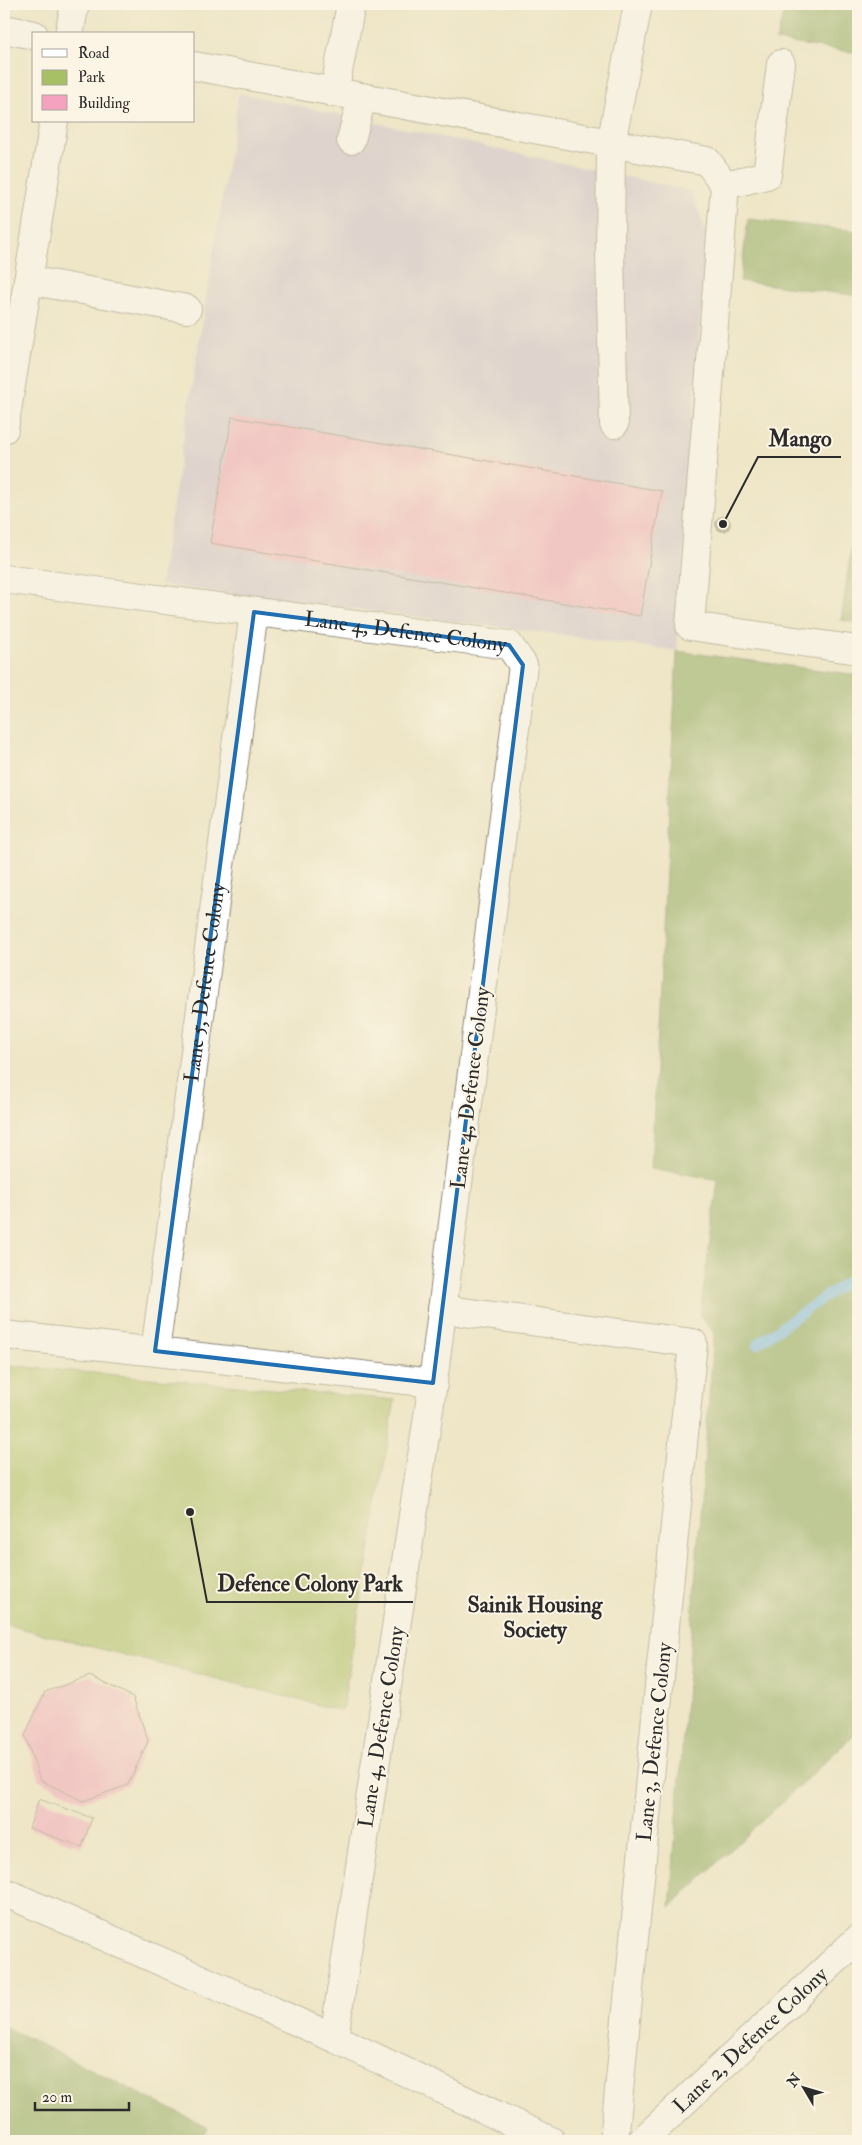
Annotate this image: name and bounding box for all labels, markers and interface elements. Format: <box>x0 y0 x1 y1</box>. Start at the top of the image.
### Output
legend <box>32 32 195 122</box>
text: Road <box>78 44 110 63</box>
text: Park <box>78 68 105 87</box>
text: Building <box>78 94 130 113</box>
callout: Mango <box>758 420 841 457</box>
text: Mango <box>768 425 832 454</box>
street label: Lane 4, Defence Colony <box>303 605 509 659</box>
street label: Lane 5, Defence Colony <box>178 880 232 1084</box>
street label: Lane 4, Defence Colony <box>445 985 496 1191</box>
callout: Defence Colony Park <box>207 1565 413 1602</box>
text: Defence Colony Park <box>217 1570 403 1599</box>
district label: Sainik Housing Society <box>468 1591 604 1645</box>
street label: Lane 4, Defence Colony <box>352 1624 411 1830</box>
street label: Lane 3, Defence Colony <box>631 1641 678 1843</box>
street label: Lane 2, Defence Colony <box>667 1961 834 2119</box>
north arrow <box>780 2062 830 2112</box>
text: N <box>783 2070 805 2091</box>
scale bar <box>35 2080 129 2112</box>
text: 20 m <box>42 2088 72 2107</box>

